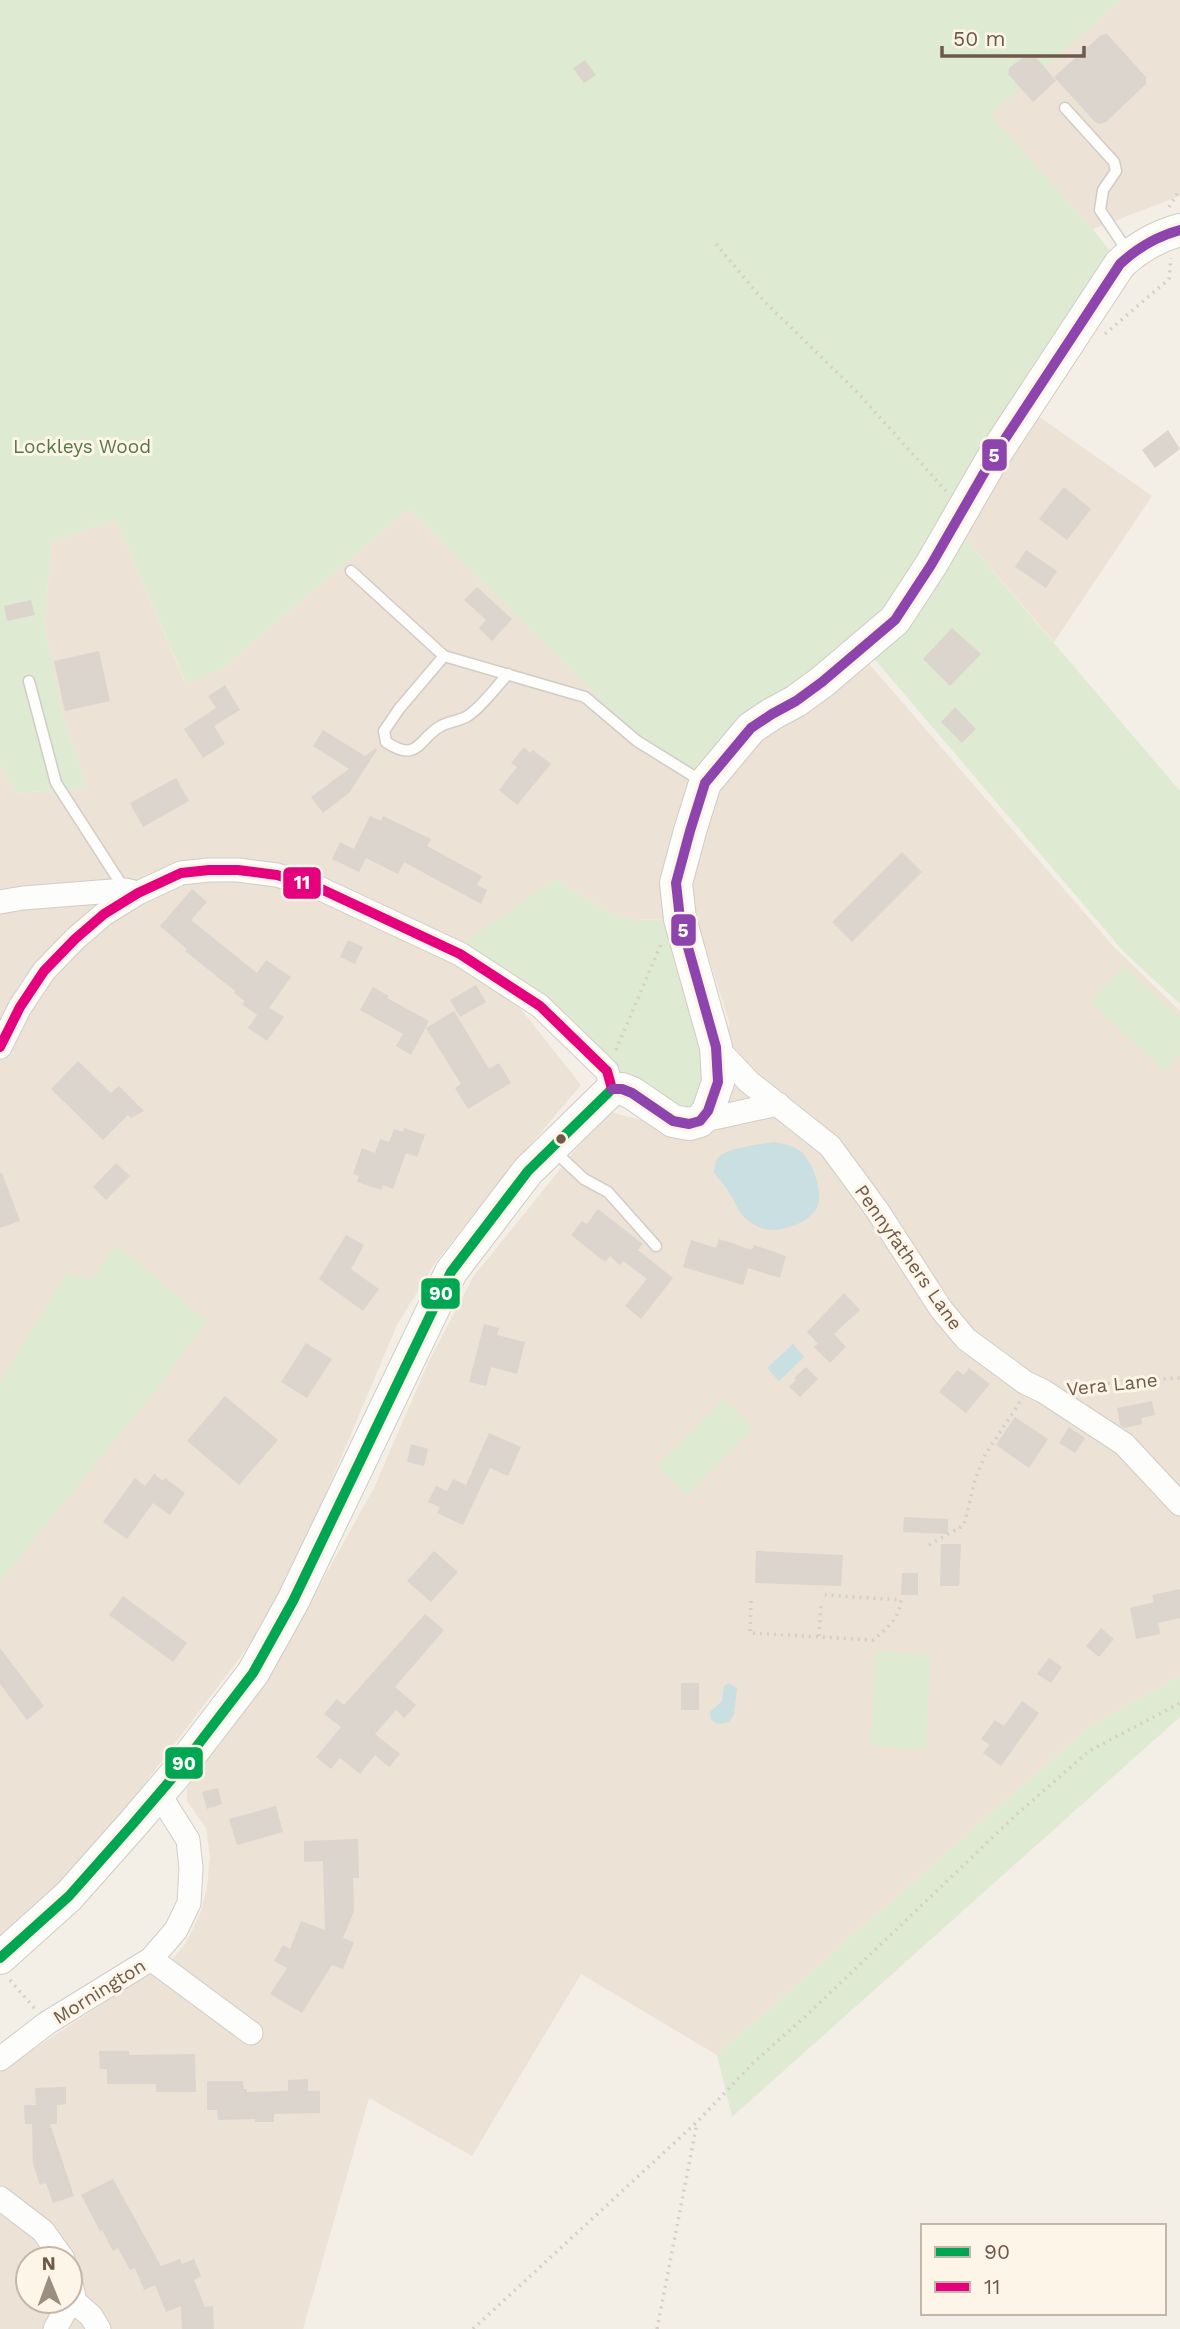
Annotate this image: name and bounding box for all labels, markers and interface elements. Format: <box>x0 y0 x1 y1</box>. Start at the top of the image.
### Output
scale bar <box>942 14 1084 58</box>
text: 50 m <box>953 26 1005 51</box>
park label: Lockleys Wood <box>13 435 151 458</box>
line badge: 5 <box>981 438 1008 472</box>
text: 5 <box>988 444 1000 467</box>
line badge: 11 <box>282 866 322 900</box>
text: 11 <box>294 871 310 894</box>
line badge: 5 <box>670 913 697 947</box>
text: 5 <box>677 919 689 942</box>
unlabelled marker <box>554 1132 568 1146</box>
street label: Pennyfathers Lane <box>850 1180 967 1334</box>
line badge: 90 <box>420 1277 461 1310</box>
text: 90 <box>429 1282 453 1305</box>
street label: Vera Lane <box>1065 1368 1159 1401</box>
line badge: 90 <box>164 1746 204 1780</box>
text: 90 <box>172 1752 196 1775</box>
street label: Mornington <box>49 1954 150 2029</box>
legend <box>921 2224 1166 2315</box>
text: 90 <box>984 2239 1010 2264</box>
north arrow <box>14 2245 84 2315</box>
text: N <box>41 2252 56 2275</box>
text: 11 <box>984 2274 1000 2299</box>

